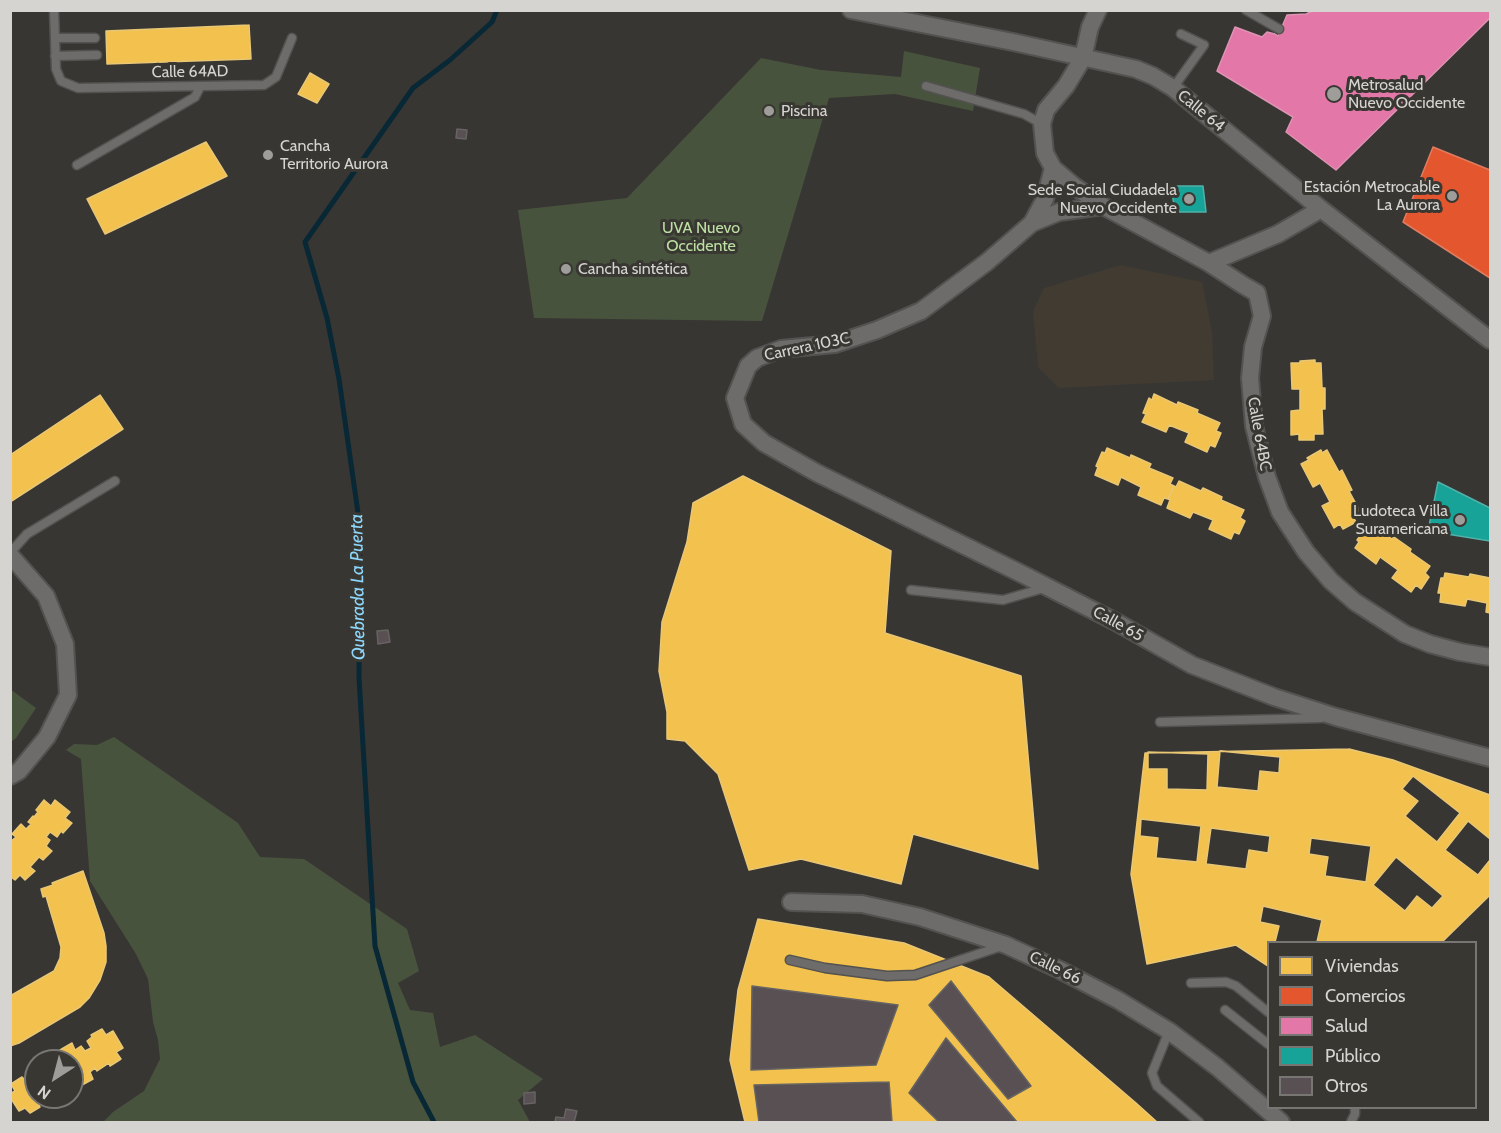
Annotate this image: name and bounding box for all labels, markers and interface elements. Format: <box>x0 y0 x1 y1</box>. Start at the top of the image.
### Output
street label: Calle 64AD <box>152 62 228 82</box>
place label: Metrosalud Nuevo Occidente <box>1348 75 1465 113</box>
marker: Metrosalud Nuevo Occidente <box>1325 85 1343 103</box>
street label: Calle 64 <box>1174 86 1228 136</box>
place label: Piscina <box>781 101 827 121</box>
marker: Piscina <box>762 104 776 118</box>
place label: Cancha Territorio Aurora <box>280 136 388 174</box>
marker: Cancha Territorio Aurora <box>261 148 275 162</box>
place label: Estación Metrocable La Aurora <box>1304 177 1440 215</box>
place label: Sede Social Ciudadela Nuevo Occidente <box>1028 180 1177 218</box>
marker: Estación Metrocable La Aurora <box>1445 189 1459 203</box>
marker: Sede Social Ciudadela Nuevo Occidente <box>1182 192 1196 206</box>
park label: UVA Nuevo Occidente <box>662 218 740 256</box>
place label: Cancha sintética <box>578 259 688 279</box>
marker: Cancha sintética <box>559 262 573 276</box>
street label: Carrera 103C <box>763 329 851 365</box>
street label: Calle 64BC <box>1243 396 1275 472</box>
place label: Ludoteca Villa Suramericana <box>1353 501 1448 539</box>
marker: Ludoteca Villa Suramericana <box>1453 513 1467 527</box>
water label: Quebrada La Puerta <box>346 514 370 660</box>
street label: Calle 65 <box>1089 602 1147 646</box>
legend <box>1267 941 1477 1109</box>
street label: Calle 66 <box>1026 947 1084 989</box>
text: Viviendas <box>1325 955 1399 977</box>
text: Comercios <box>1325 985 1406 1007</box>
text: Salud <box>1325 1015 1368 1037</box>
text: Público <box>1325 1045 1381 1067</box>
north arrow <box>24 1049 84 1109</box>
text: Otros <box>1325 1075 1368 1097</box>
text: N <box>34 1081 54 1103</box>

